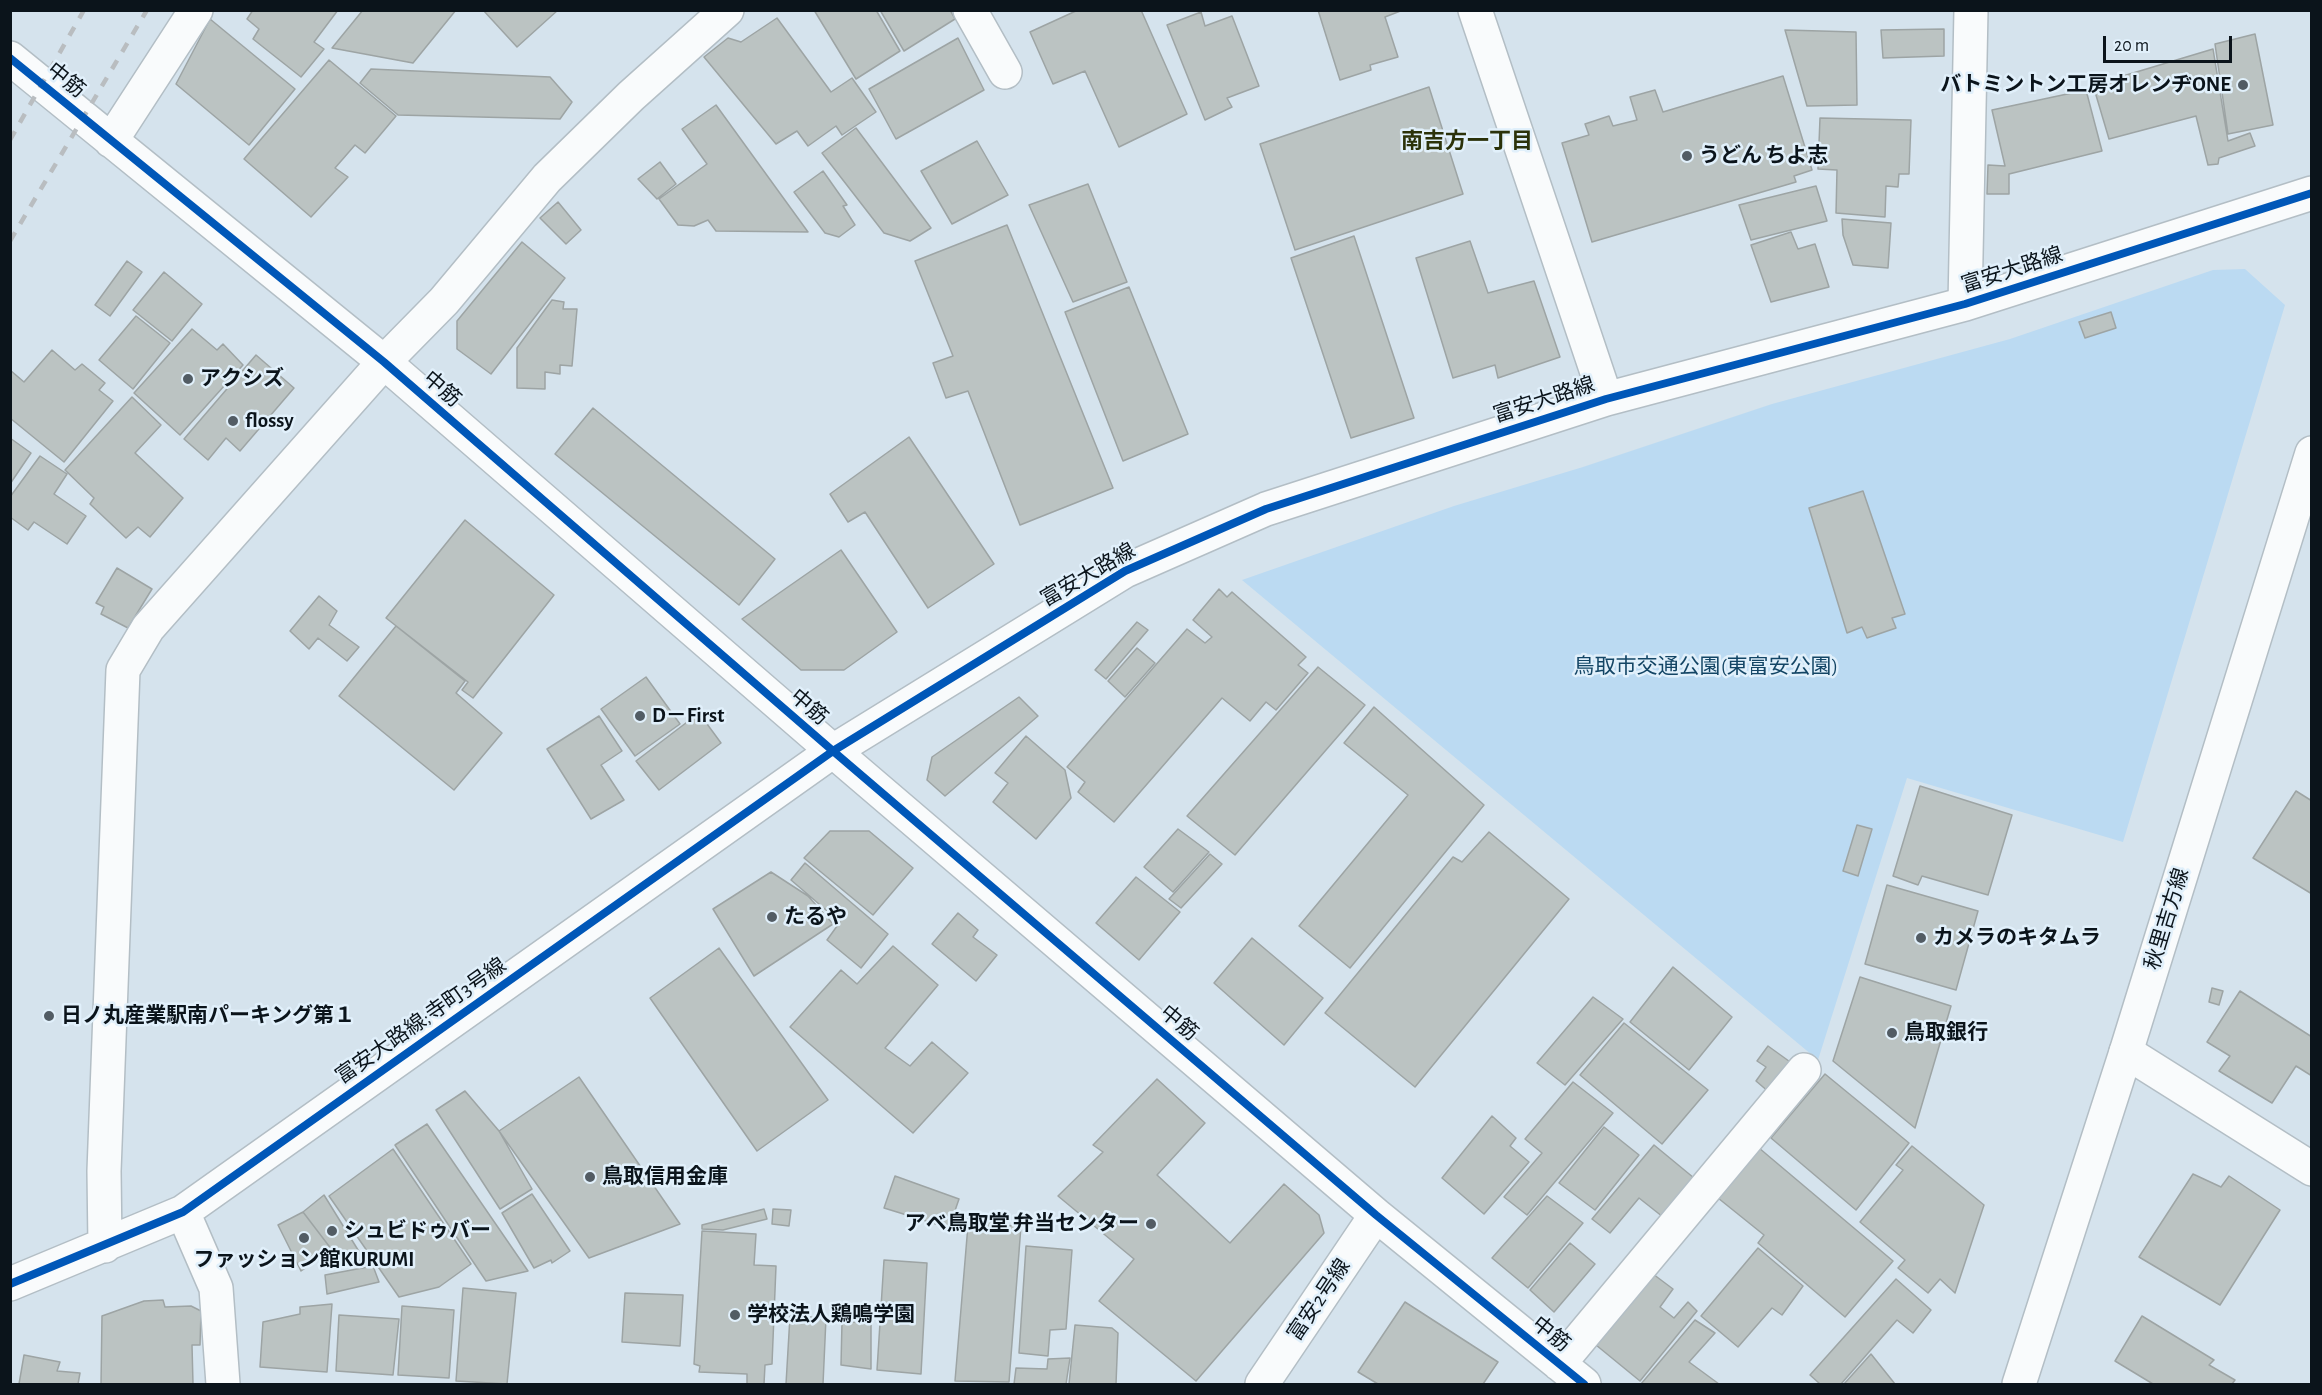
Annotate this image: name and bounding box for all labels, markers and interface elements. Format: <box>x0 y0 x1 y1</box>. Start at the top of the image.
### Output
scale bar <box>2106 24 2235 62</box>
text: 20 m <box>2114 37 2149 55</box>
street label: 中筋 <box>42 57 90 103</box>
place label: バトミントン工房オレンヂONE <box>1940 72 2231 98</box>
marker: バトミントン工房オレンヂONE <box>2236 78 2250 92</box>
district label: 南吉方一丁目 <box>1401 128 1533 154</box>
place label: うどん ちよ志 <box>1699 143 1828 169</box>
marker: うどん ちよ志 <box>1680 149 1694 163</box>
street label: 富安大路線 <box>1958 242 2066 298</box>
place label: アクシズ <box>200 366 284 392</box>
street label: 中筋 <box>418 366 466 412</box>
marker: アクシズ <box>181 372 195 386</box>
street label: 富安大路線 <box>1490 372 1598 428</box>
place label: flossy <box>245 408 294 434</box>
marker: flossy <box>226 414 240 428</box>
street label: 富安大路線 <box>1036 538 1140 612</box>
park label: 鳥取市交通公園(東富安公園) <box>1574 654 1838 680</box>
street label: 中筋 <box>785 684 833 730</box>
place label: D－First <box>652 703 724 729</box>
marker: D－First <box>633 709 647 723</box>
street label: 秋里吉方線 <box>2140 865 2194 973</box>
place label: たるや <box>784 904 847 930</box>
marker: たるや <box>765 910 779 924</box>
place label: カメラのキタムラ <box>1933 925 2101 951</box>
marker: カメラのキタムラ <box>1914 931 1928 945</box>
street label: 富安大路線;寺町3号線 <box>331 953 511 1089</box>
street label: 中筋 <box>1155 1000 1203 1046</box>
place label: 日ノ丸産業駅南パーキング第１ <box>61 1003 355 1029</box>
marker: 日ノ丸産業駅南パーキング第１ <box>42 1009 56 1023</box>
place label: 鳥取銀行 <box>1904 1020 1988 1046</box>
marker: 鳥取銀行 <box>1885 1026 1899 1040</box>
place label: 鳥取信用金庫 <box>602 1164 728 1190</box>
marker: 鳥取信用金庫 <box>583 1170 597 1184</box>
place label: アベ鳥取堂 弁当センター <box>905 1211 1139 1237</box>
marker: アベ鳥取堂 弁当センター <box>1144 1217 1158 1231</box>
place label: シュビドゥバー <box>344 1218 491 1244</box>
marker: シュビドゥバー <box>325 1224 339 1238</box>
marker: ファッション館KURUMI <box>297 1231 311 1245</box>
place label: ファッション館KURUMI <box>193 1247 415 1273</box>
street label: 富安2号線 <box>1282 1254 1356 1346</box>
place label: 学校法人鶏鳴学園 <box>747 1302 915 1328</box>
marker: 学校法人鶏鳴学園 <box>728 1308 742 1322</box>
street label: 中筋 <box>1527 1311 1575 1357</box>

